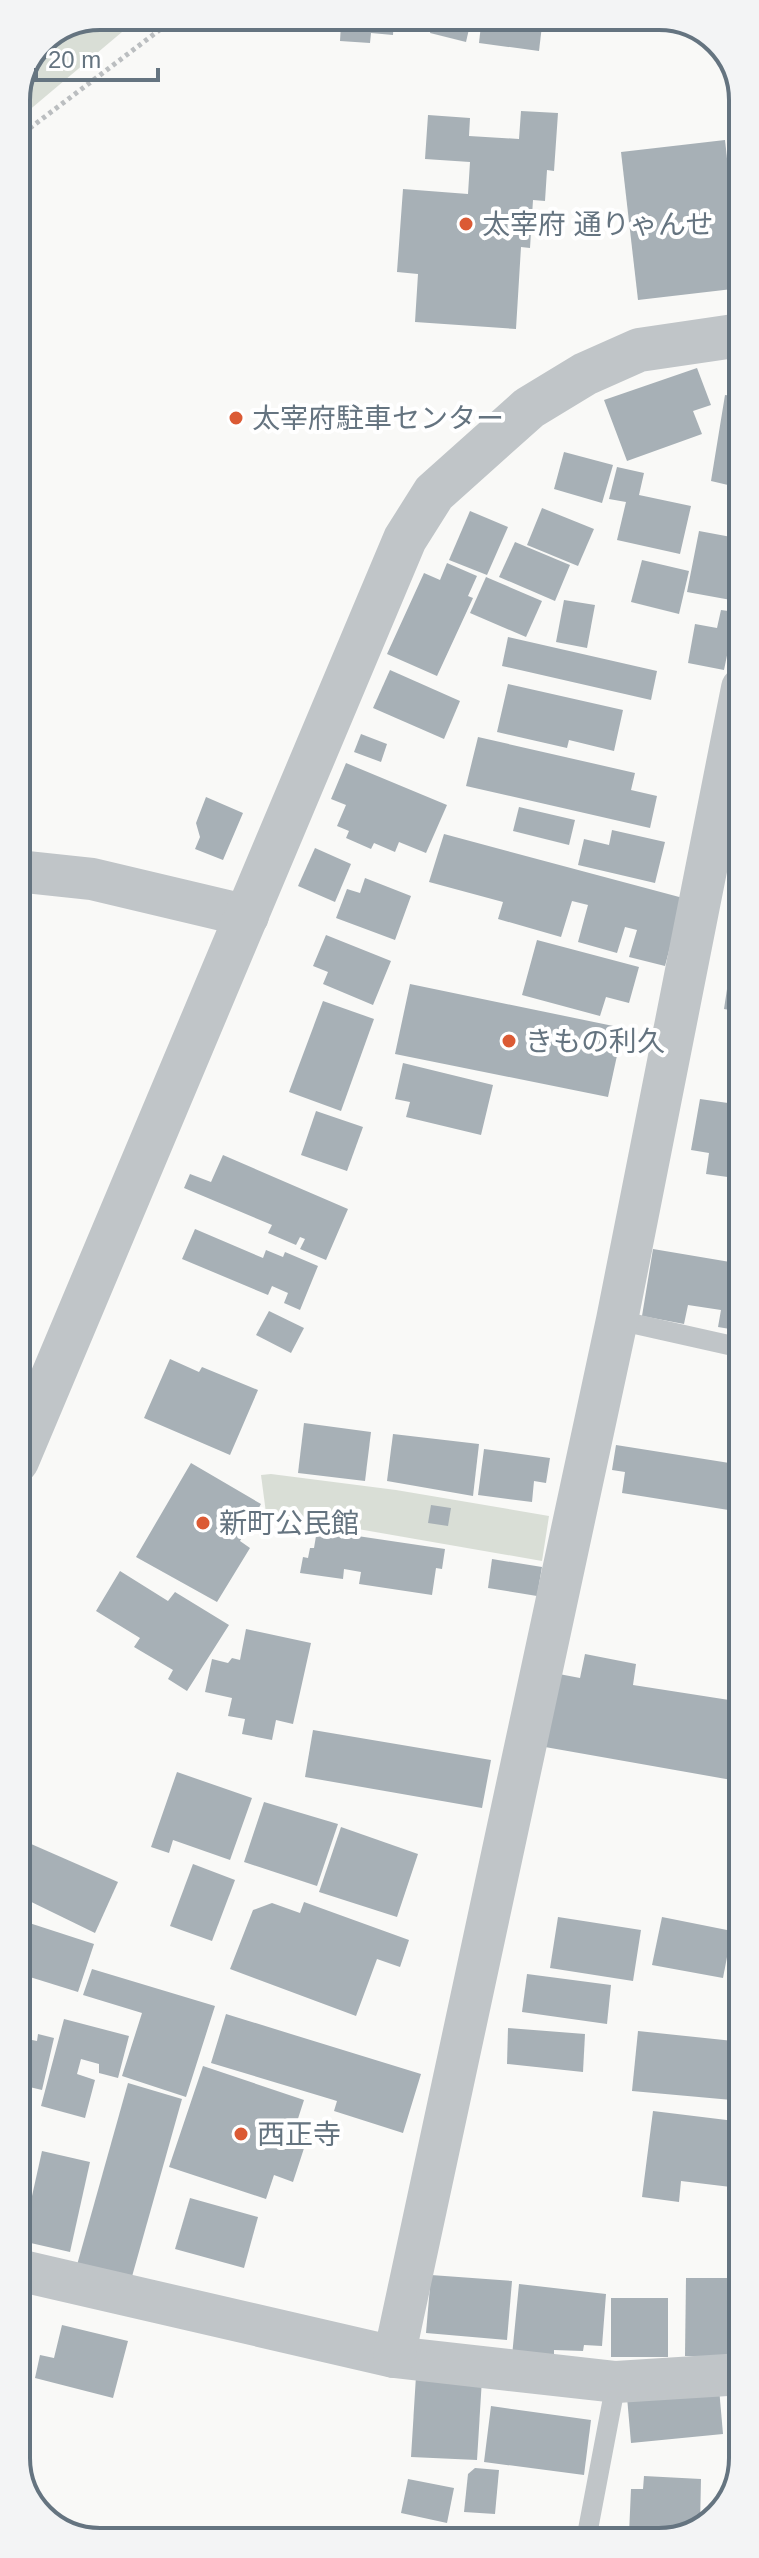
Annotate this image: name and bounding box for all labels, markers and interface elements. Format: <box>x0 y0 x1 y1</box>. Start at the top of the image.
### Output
scale bar <box>36 32 158 82</box>
text: 20 m <box>48 46 101 73</box>
place label: 太宰府 通りゃんせ <box>482 209 714 240</box>
marker: 太宰府 通りゃんせ <box>457 215 475 233</box>
place label: 太宰府駐車センター <box>252 403 504 434</box>
marker: 太宰府駐車センター <box>227 409 245 427</box>
place label: きもの利久 <box>525 1026 665 1057</box>
marker: きもの利久 <box>500 1032 518 1050</box>
place label: 新町公民館 <box>219 1508 359 1539</box>
marker: 新町公民館 <box>194 1514 212 1532</box>
place label: 西正寺 <box>257 2119 341 2150</box>
marker: 西正寺 <box>232 2125 250 2143</box>

